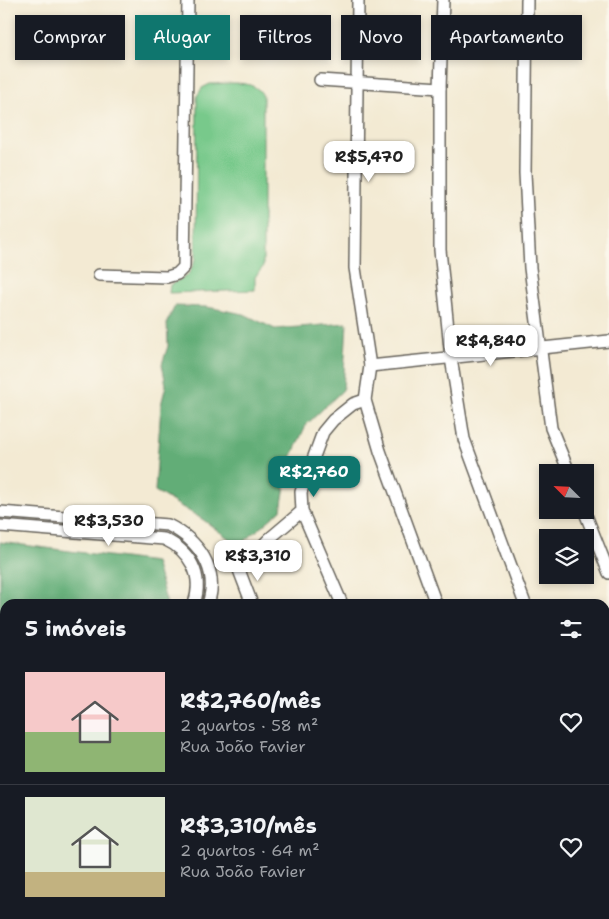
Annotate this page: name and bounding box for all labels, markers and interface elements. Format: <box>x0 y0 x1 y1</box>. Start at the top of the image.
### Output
chip: Comprar <box>15 15 125 60</box>
chip: Alugar <box>135 15 230 60</box>
chip: Filtros <box>240 15 331 60</box>
chip: Novo <box>341 15 421 60</box>
chip: Apartamento <box>431 15 582 60</box>
pin: R$5,470 <box>323 140 415 183</box>
text: R$5,470 <box>335 146 403 167</box>
pin: R$4,840 <box>445 324 537 367</box>
text: R$4,840 <box>456 330 526 351</box>
pin: R$2,760 <box>268 456 360 498</box>
text: R$2,760 <box>279 461 349 482</box>
north arrow <box>539 464 594 519</box>
map controls <box>539 464 594 584</box>
pin: R$3,530 <box>63 504 155 547</box>
text: R$3,530 <box>74 510 144 531</box>
button: layers <box>539 529 594 584</box>
pin: R$3,310 <box>212 540 304 582</box>
text: R$3,310 <box>225 545 291 566</box>
text: 5 imóveis <box>25 615 126 643</box>
icon: filters <box>557 615 585 643</box>
text: R$2,760/mês <box>180 687 321 715</box>
icon: home <box>65 692 125 752</box>
icon: heart <box>557 708 585 736</box>
text: 2 quartos · 58 m² <box>180 715 318 736</box>
text: Rua João Favier <box>180 736 306 757</box>
text: R$3,310/mês <box>180 812 317 840</box>
icon: home <box>65 817 125 877</box>
icon: heart <box>557 833 585 861</box>
text: 2 quartos · 64 m² <box>180 840 320 861</box>
text: Rua João Favier <box>180 861 306 882</box>

